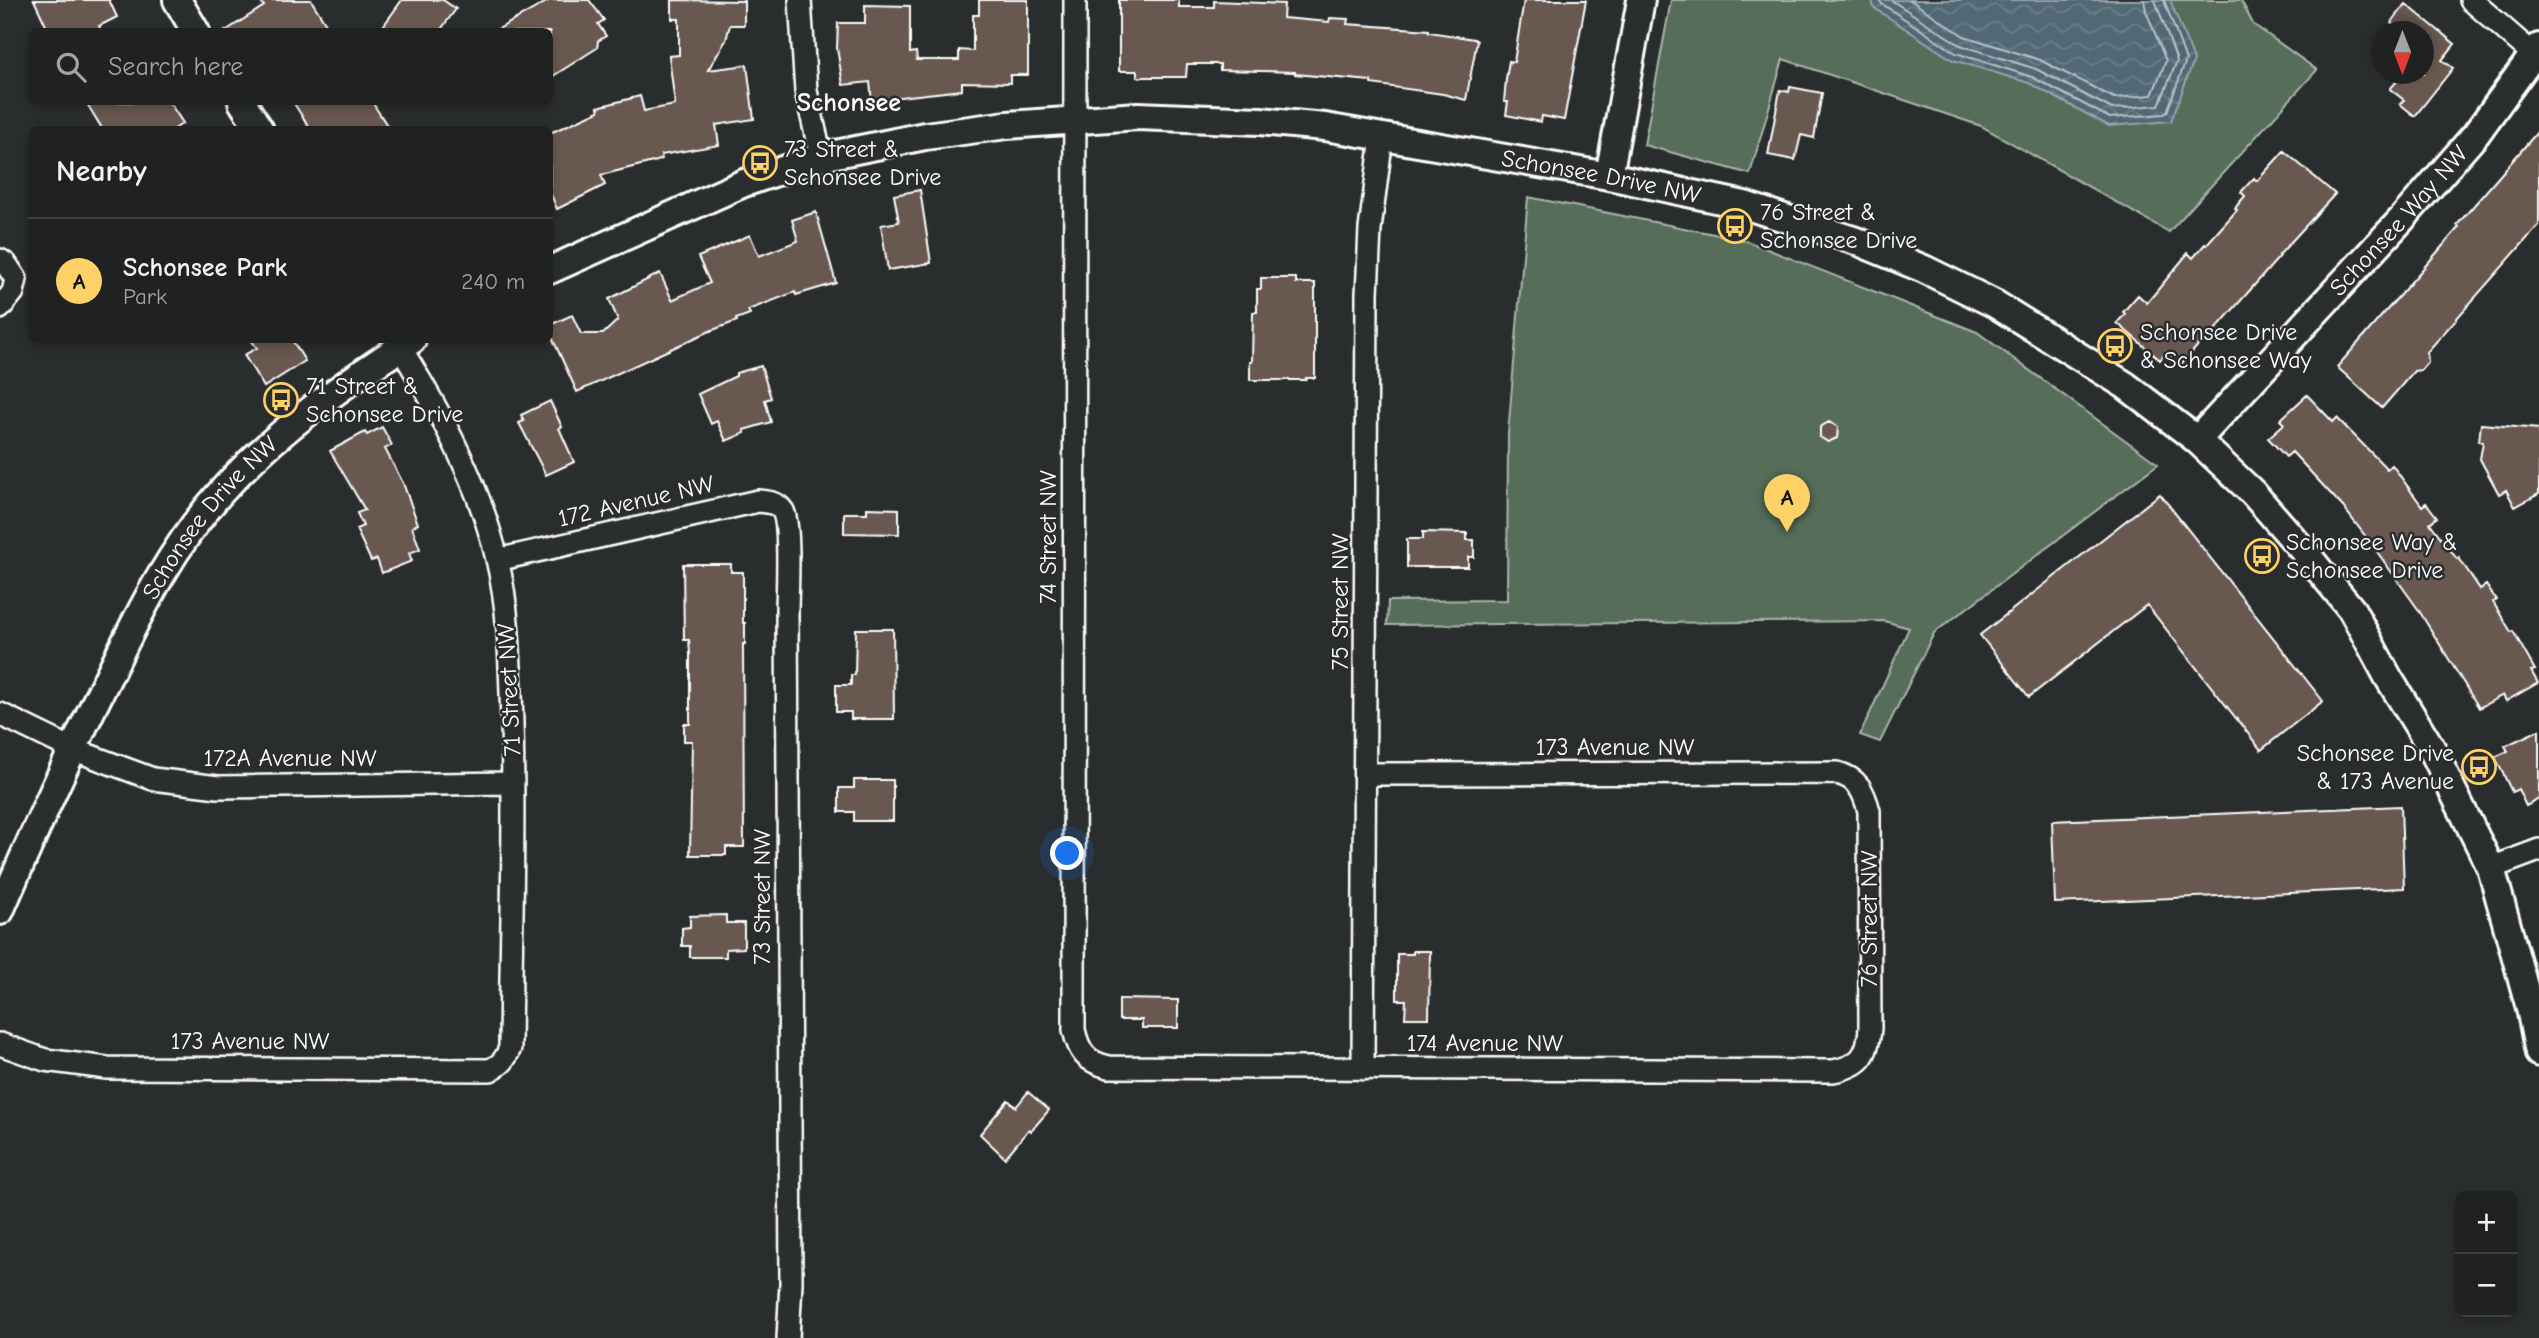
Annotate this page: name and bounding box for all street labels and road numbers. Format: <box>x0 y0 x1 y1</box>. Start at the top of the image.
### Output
street label: Schonsee Way NW <box>2324 140 2474 302</box>
street label: Schonsee Drive NW <box>1500 144 1703 209</box>
street label: Schonsee Drive NW <box>136 430 283 604</box>
street label: 172 Avenue NW <box>555 469 717 533</box>
street label: 74 Street NW <box>1034 470 1062 604</box>
street label: 75 Street NW <box>1326 533 1354 671</box>
street label: 71 Street NW <box>492 622 526 757</box>
street label: 173 Avenue NW <box>1536 733 1695 761</box>
street label: 172A Avenue NW <box>203 744 377 772</box>
street label: 73 Street NW <box>748 829 776 965</box>
street label: 76 Street NW <box>1855 850 1883 987</box>
street label: 173 Avenue NW <box>171 1027 330 1055</box>
street label: 174 Avenue NW <box>1407 1029 1563 1057</box>

